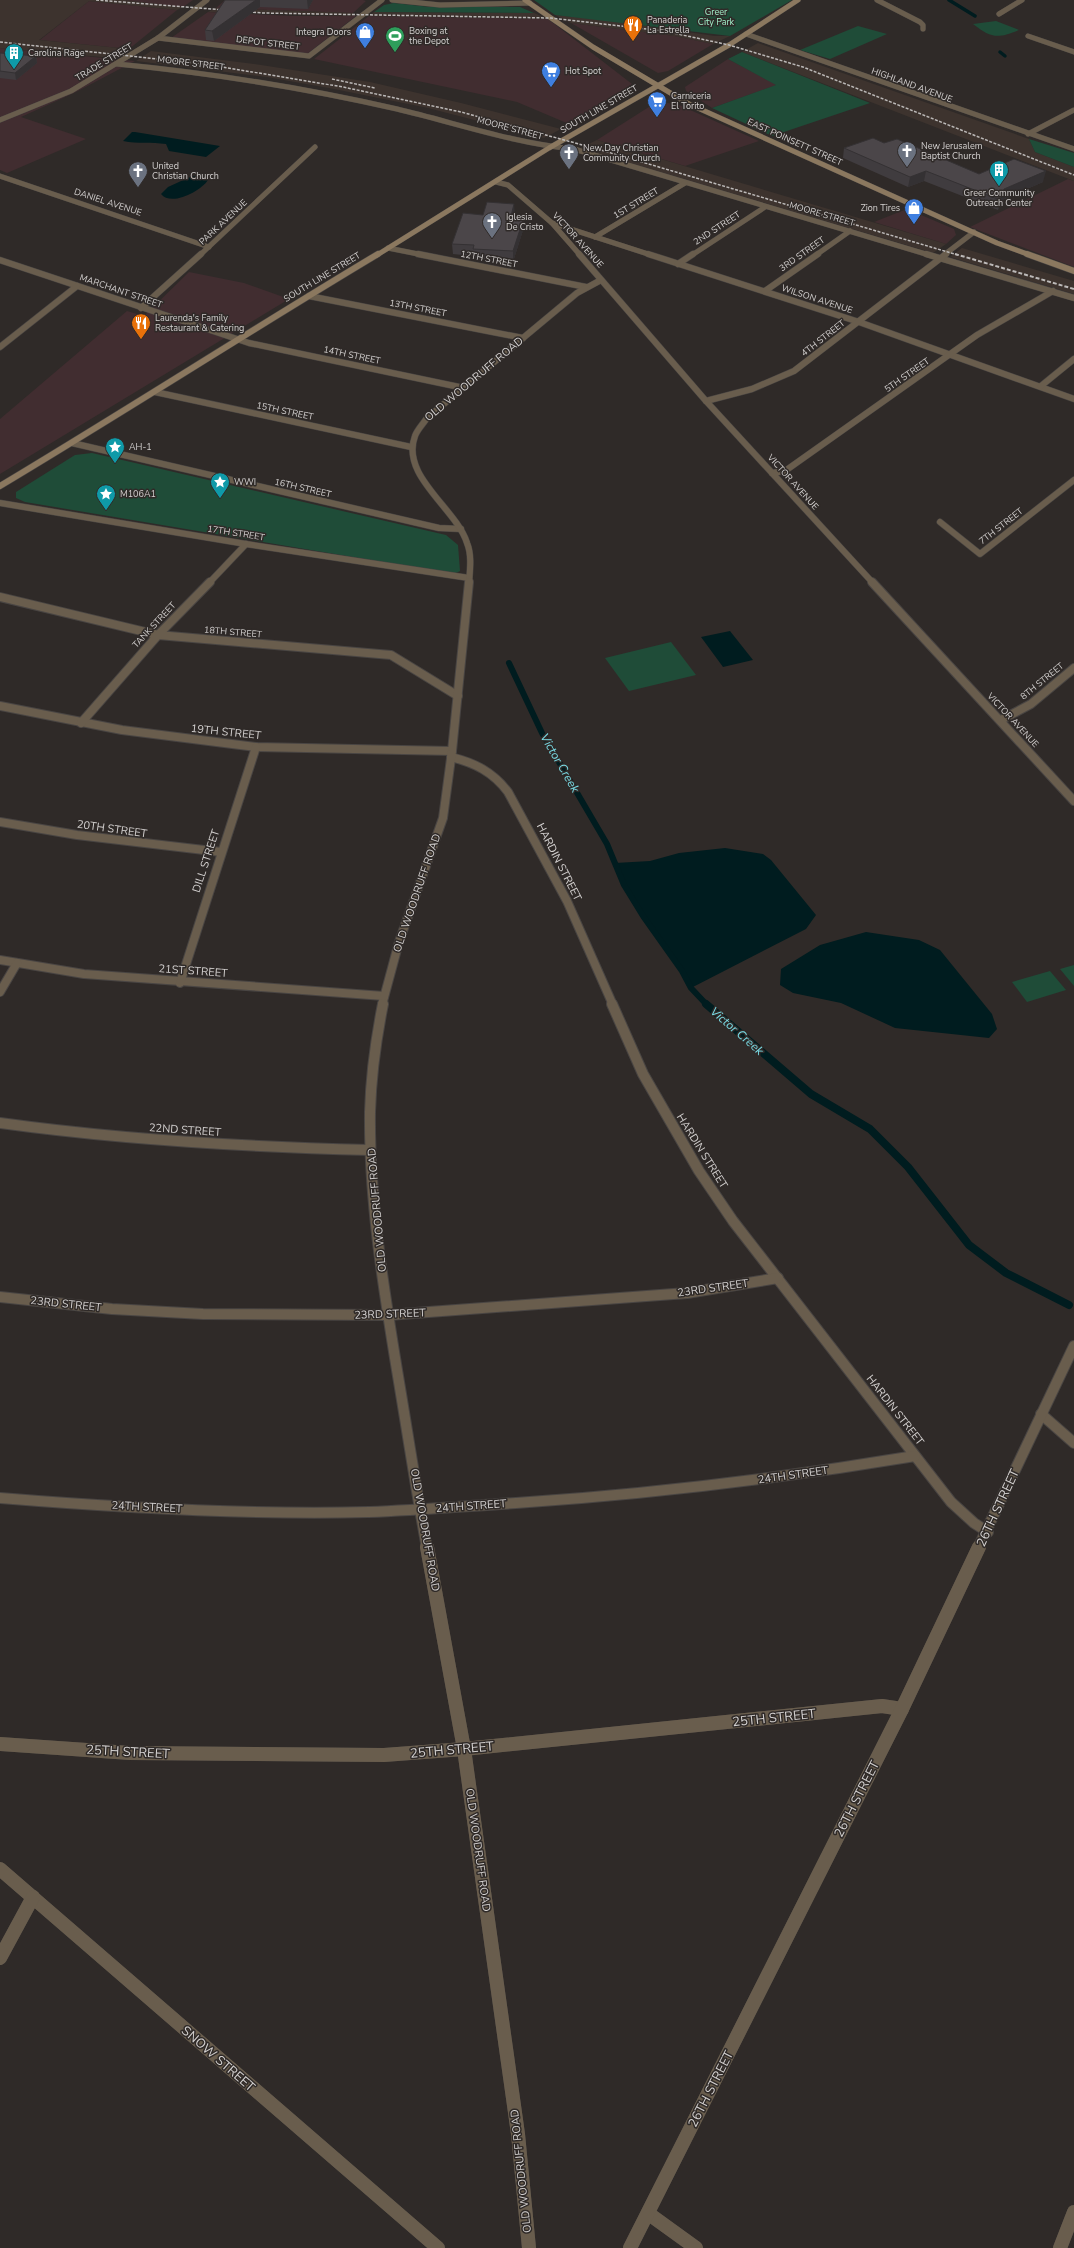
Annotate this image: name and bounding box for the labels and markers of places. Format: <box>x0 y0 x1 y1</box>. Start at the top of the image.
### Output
restaurant icon: Panaderia La Estrella <box>622 14 644 42</box>
place label: Panaderia La Estrella <box>647 14 690 36</box>
shop icon: Integra Doors <box>354 21 376 49</box>
sports icon: Boxing at the Depot <box>384 25 406 53</box>
place label: Boxing at the Depot <box>409 25 450 47</box>
place label: Integra Doors <box>296 26 351 38</box>
building icon: Carolina Rage <box>3 42 25 70</box>
place label: Carolina Rage <box>28 47 85 59</box>
supermarket icon: Hot Spot <box>540 60 562 88</box>
place label: Hot Spot <box>565 65 602 77</box>
supermarket icon: Carniceria El Torito <box>646 90 668 118</box>
place label: Carniceria El Torito <box>671 90 711 112</box>
church icon: New Jerusalem Baptist Church <box>896 140 918 168</box>
place label: New Jerusalem Baptist Church <box>921 140 983 162</box>
church icon: New Day Christian Community Church <box>558 142 580 170</box>
place label: New Day Christian Community Church <box>583 142 660 164</box>
building icon: Greer Community Outreach Center <box>988 159 1010 187</box>
church icon: United Christian Church <box>127 160 149 188</box>
place label: United Christian Church <box>152 160 219 182</box>
place label: Greer Community Outreach Center <box>963 187 1035 209</box>
shop icon: Zion Tires <box>903 197 925 225</box>
place label: Zion Tires <box>860 202 900 214</box>
church icon: Iglesia De Cristo <box>481 211 503 239</box>
place label: Iglesia De Cristo <box>506 211 544 233</box>
restaurant icon: Laurenda's Family Restaurant & Catering <box>130 312 152 340</box>
place label: Laurenda's Family Restaurant & Catering <box>155 312 244 334</box>
place icon: AH-1 <box>104 436 126 464</box>
place label: AH-1 <box>129 441 152 453</box>
place icon: WWI <box>209 471 231 499</box>
place label: WWI <box>234 476 256 488</box>
place icon: M106A1 <box>95 483 117 511</box>
place label: M106A1 <box>120 488 156 500</box>

